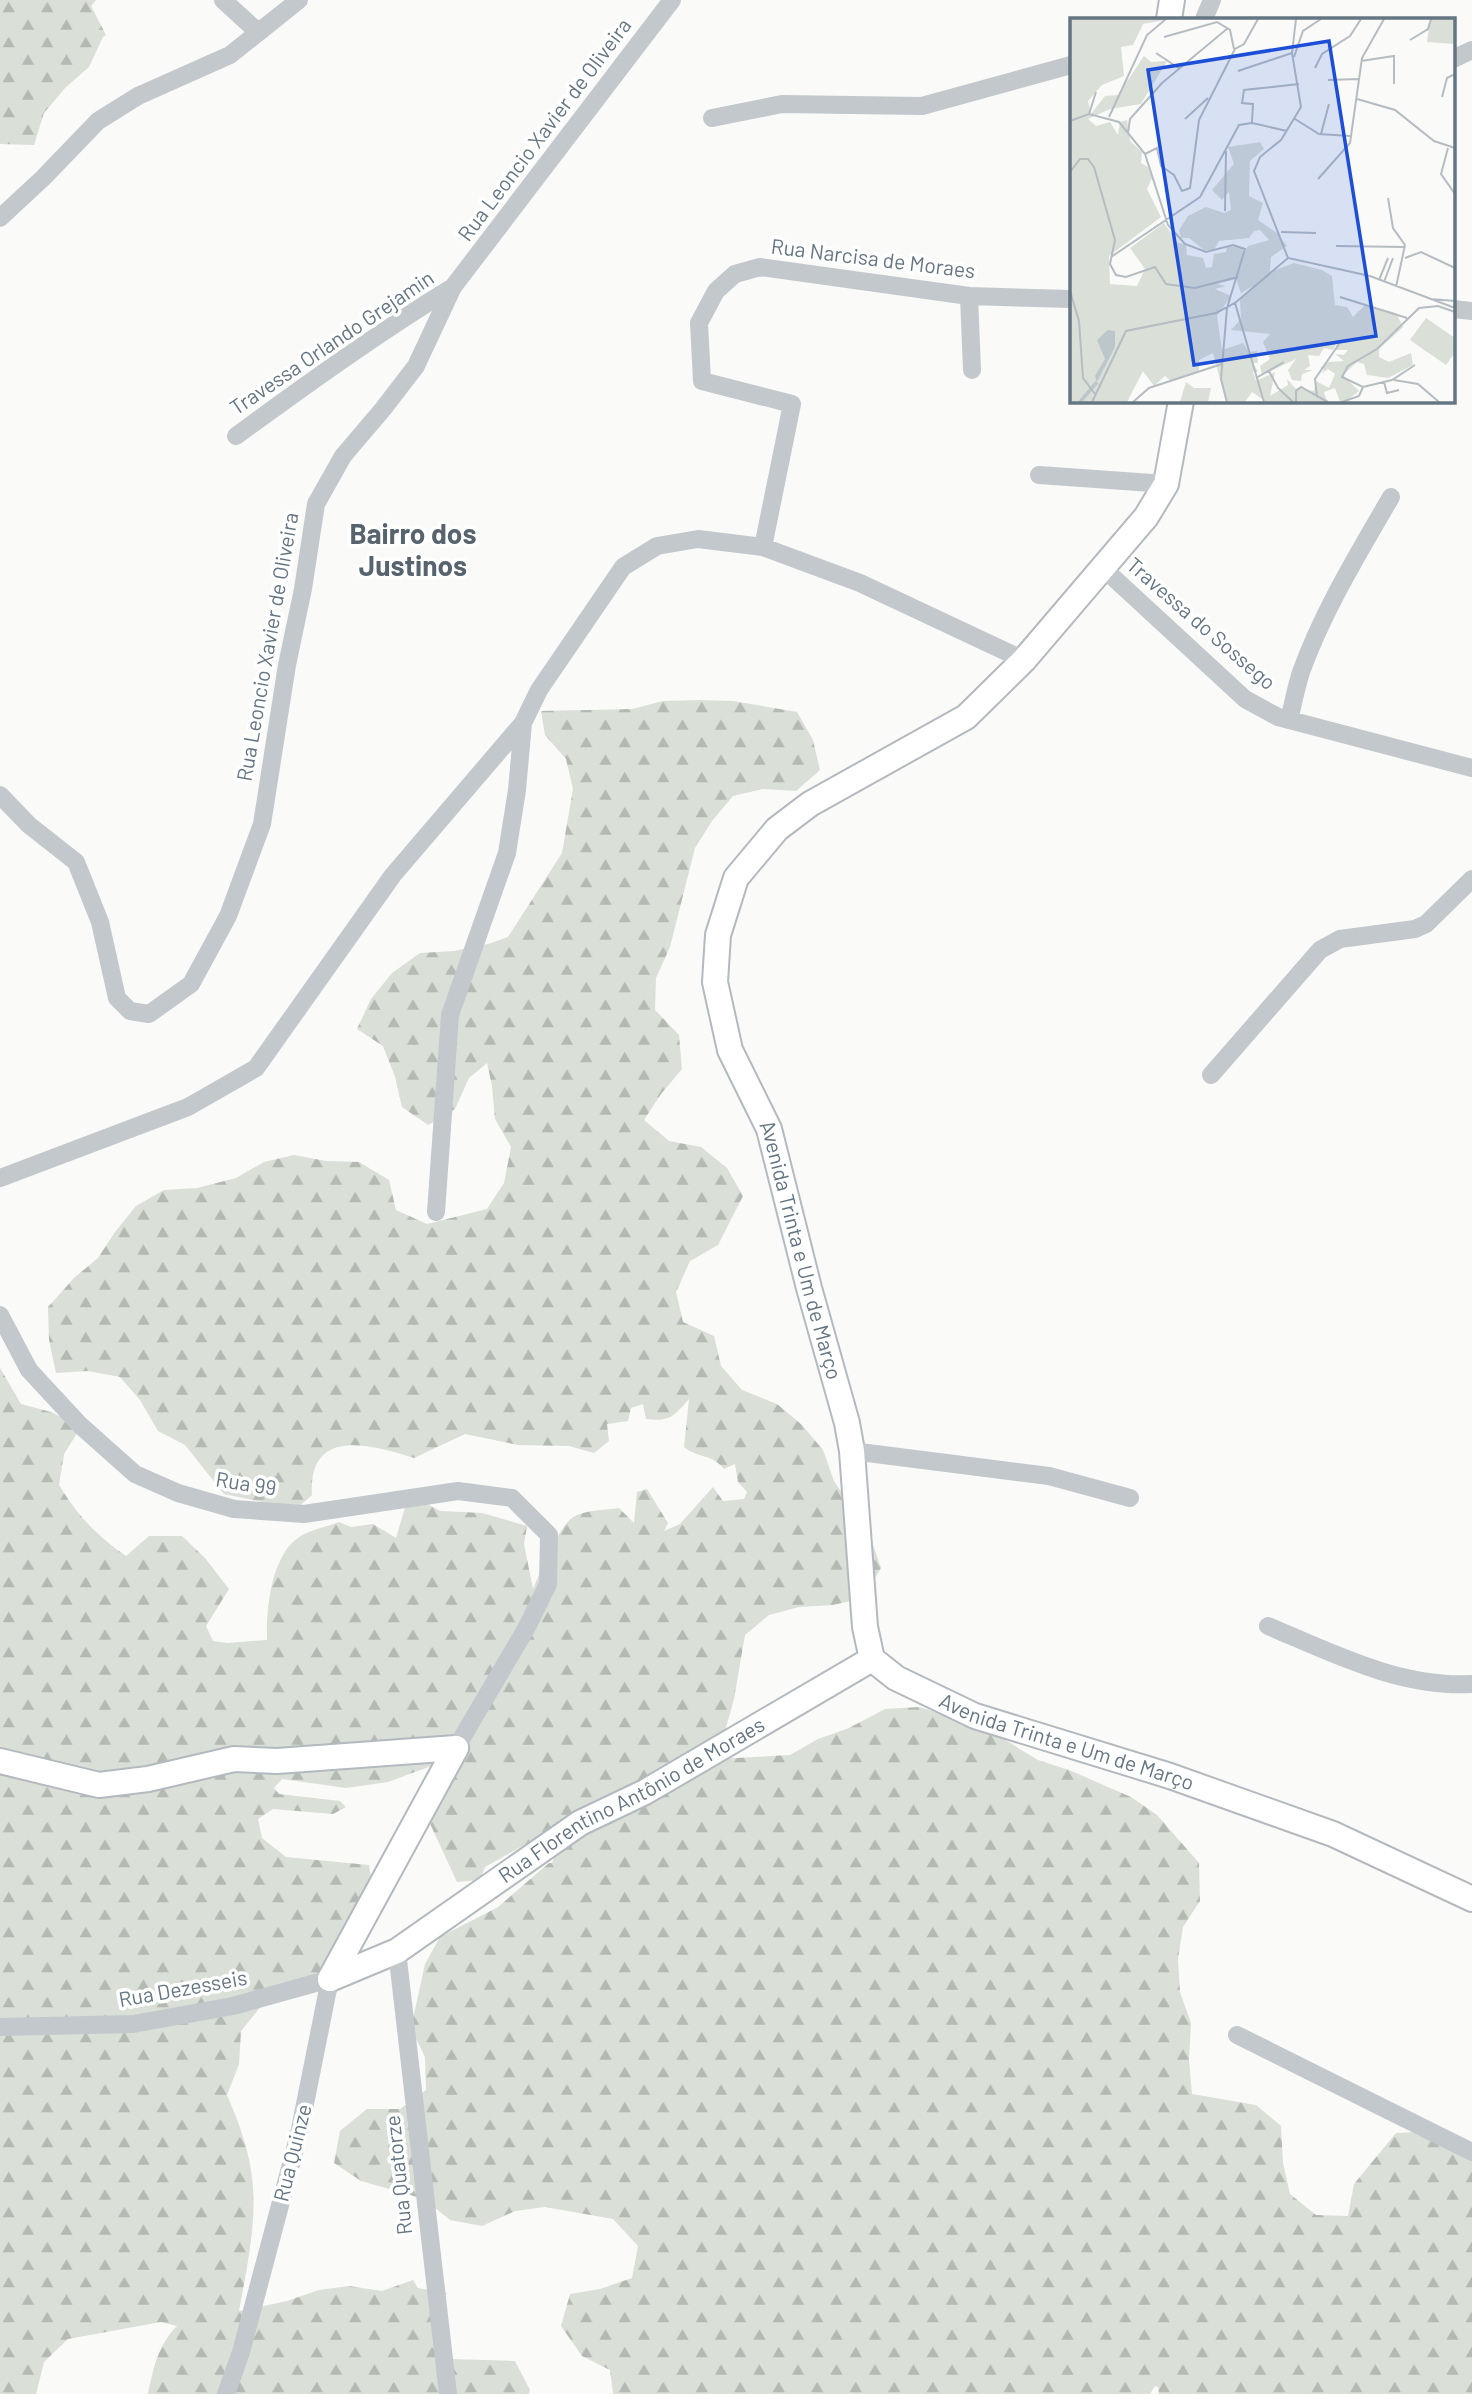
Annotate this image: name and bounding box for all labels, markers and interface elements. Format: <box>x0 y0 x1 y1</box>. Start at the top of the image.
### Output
street label: Rua Leoncio Xavier de Oliveira <box>452 13 636 245</box>
inset map <box>1070 18 1454 402</box>
street label: Rua Narcisa de Moraes <box>770 233 977 282</box>
street label: Travessa Orlando Grejamin <box>224 264 438 419</box>
street label: Rua Leoncio Xavier de Oliveira <box>231 510 302 783</box>
district label: Bairro dos Justinos <box>350 516 476 582</box>
street label: Travessa do Sossego <box>1122 551 1282 694</box>
street label: Avenida Trinta e Um de Março <box>755 1115 848 1382</box>
street label: Rua 99 <box>214 1465 278 1500</box>
street label: Avenida Trinta e Um de Março <box>936 1687 1198 1795</box>
street label: Rua Florentino Antônio de Moraes <box>493 1711 768 1887</box>
street label: Rua Dezesseis <box>117 1964 249 2011</box>
street label: Rua Quinze <box>267 2101 316 2204</box>
street label: Rua Quatorze <box>379 2114 416 2236</box>

